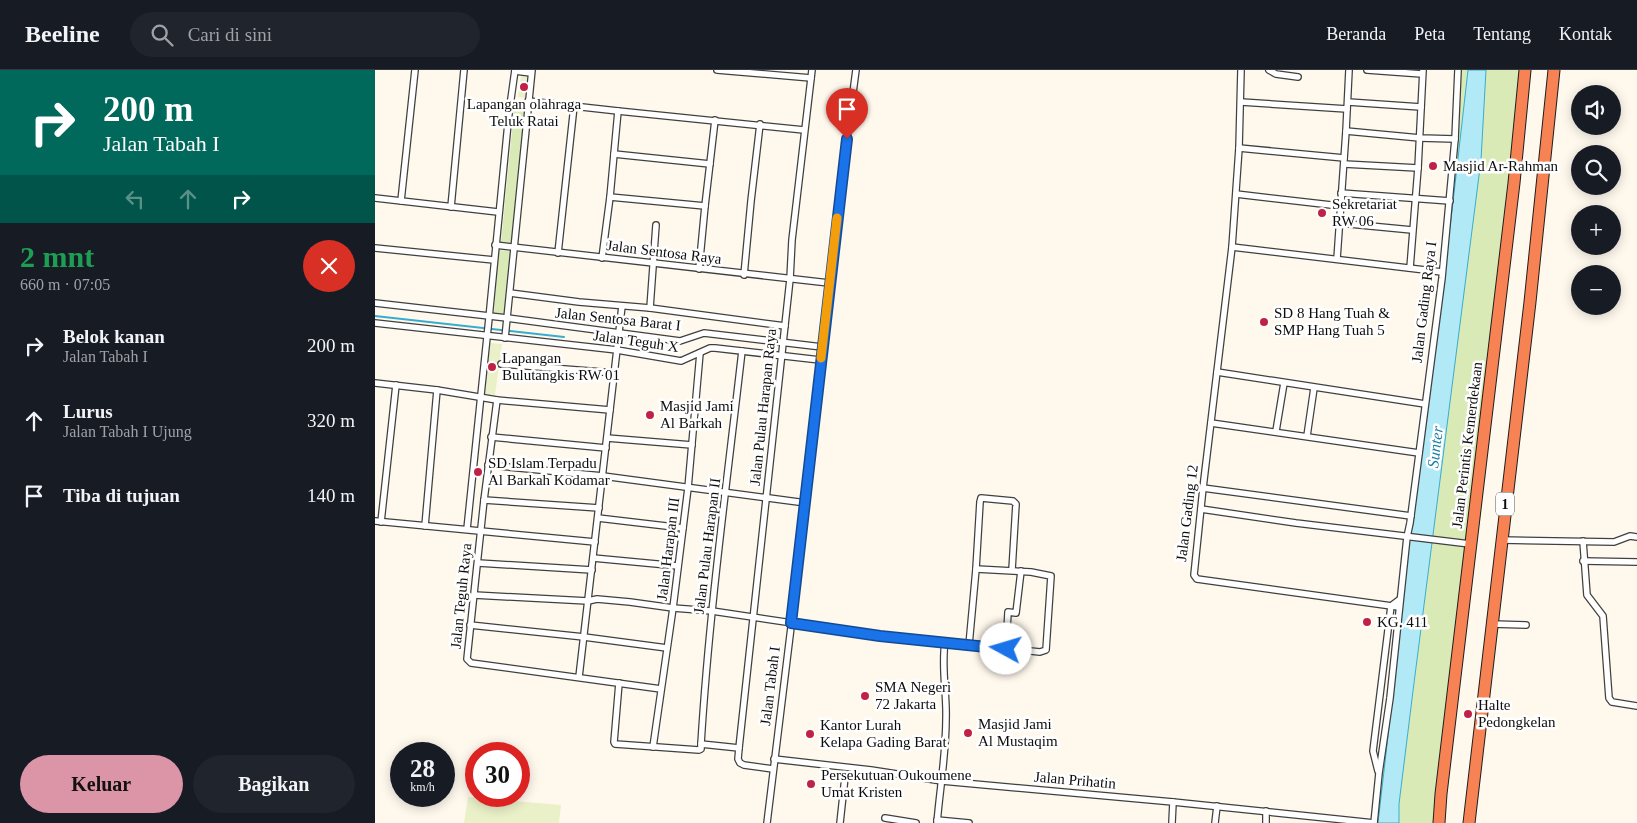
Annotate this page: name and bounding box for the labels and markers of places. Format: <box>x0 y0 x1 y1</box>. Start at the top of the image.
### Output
marker: Lapangan olahraga Teluk Ratai <box>518 81 530 93</box>
pin <box>826 88 868 139</box>
place label: Lapangan olahraga Teluk Ratai <box>467 96 582 129</box>
place label: Masjid Ar-Rahman <box>1443 158 1559 174</box>
marker: Masjid Ar-Rahman <box>1427 160 1439 172</box>
place label: Sekretariat RW 06 <box>1332 196 1398 229</box>
marker: Sekretariat RW 06 <box>1316 207 1328 219</box>
place label: SD 8 Hang Tuah & SMP Hang Tuah 5 <box>1274 305 1390 338</box>
marker: SD 8 Hang Tuah & SMP Hang Tuah 5 <box>1258 316 1270 328</box>
place label: Lapangan Bulutangkis RW 01 <box>502 350 620 383</box>
marker: Lapangan Bulutangkis RW 01 <box>486 361 498 373</box>
place label: Masjid Jami Al Barkah <box>660 398 734 431</box>
marker: Masjid Jami Al Barkah <box>644 409 656 421</box>
place label: SD Islam Terpadu Al Barkah Kodamar <box>488 455 610 488</box>
marker: SD Islam Terpadu Al Barkah Kodamar <box>472 466 484 478</box>
place label: KG. 411 <box>1377 614 1428 630</box>
marker: KG. 411 <box>1361 616 1373 628</box>
place label: SMA Negeri 72 Jakarta <box>875 679 951 712</box>
marker: SMA Negeri 72 Jakarta <box>859 690 871 702</box>
place label: Halte Pedongkelan <box>1478 697 1556 730</box>
marker: Halte Pedongkelan <box>1462 708 1474 720</box>
place label: Masjid Jami Al Mustaqim <box>978 716 1058 749</box>
place label: Kantor Lurah Kelapa Gading Barat <box>820 717 947 750</box>
marker: Masjid Jami Al Mustaqim <box>962 727 974 739</box>
marker: Kantor Lurah Kelapa Gading Barat <box>804 728 816 740</box>
place label: Persekutuan Oukoumene Umat Kristen <box>821 767 972 800</box>
marker: Persekutuan Oukoumene Umat Kristen <box>805 778 817 790</box>

